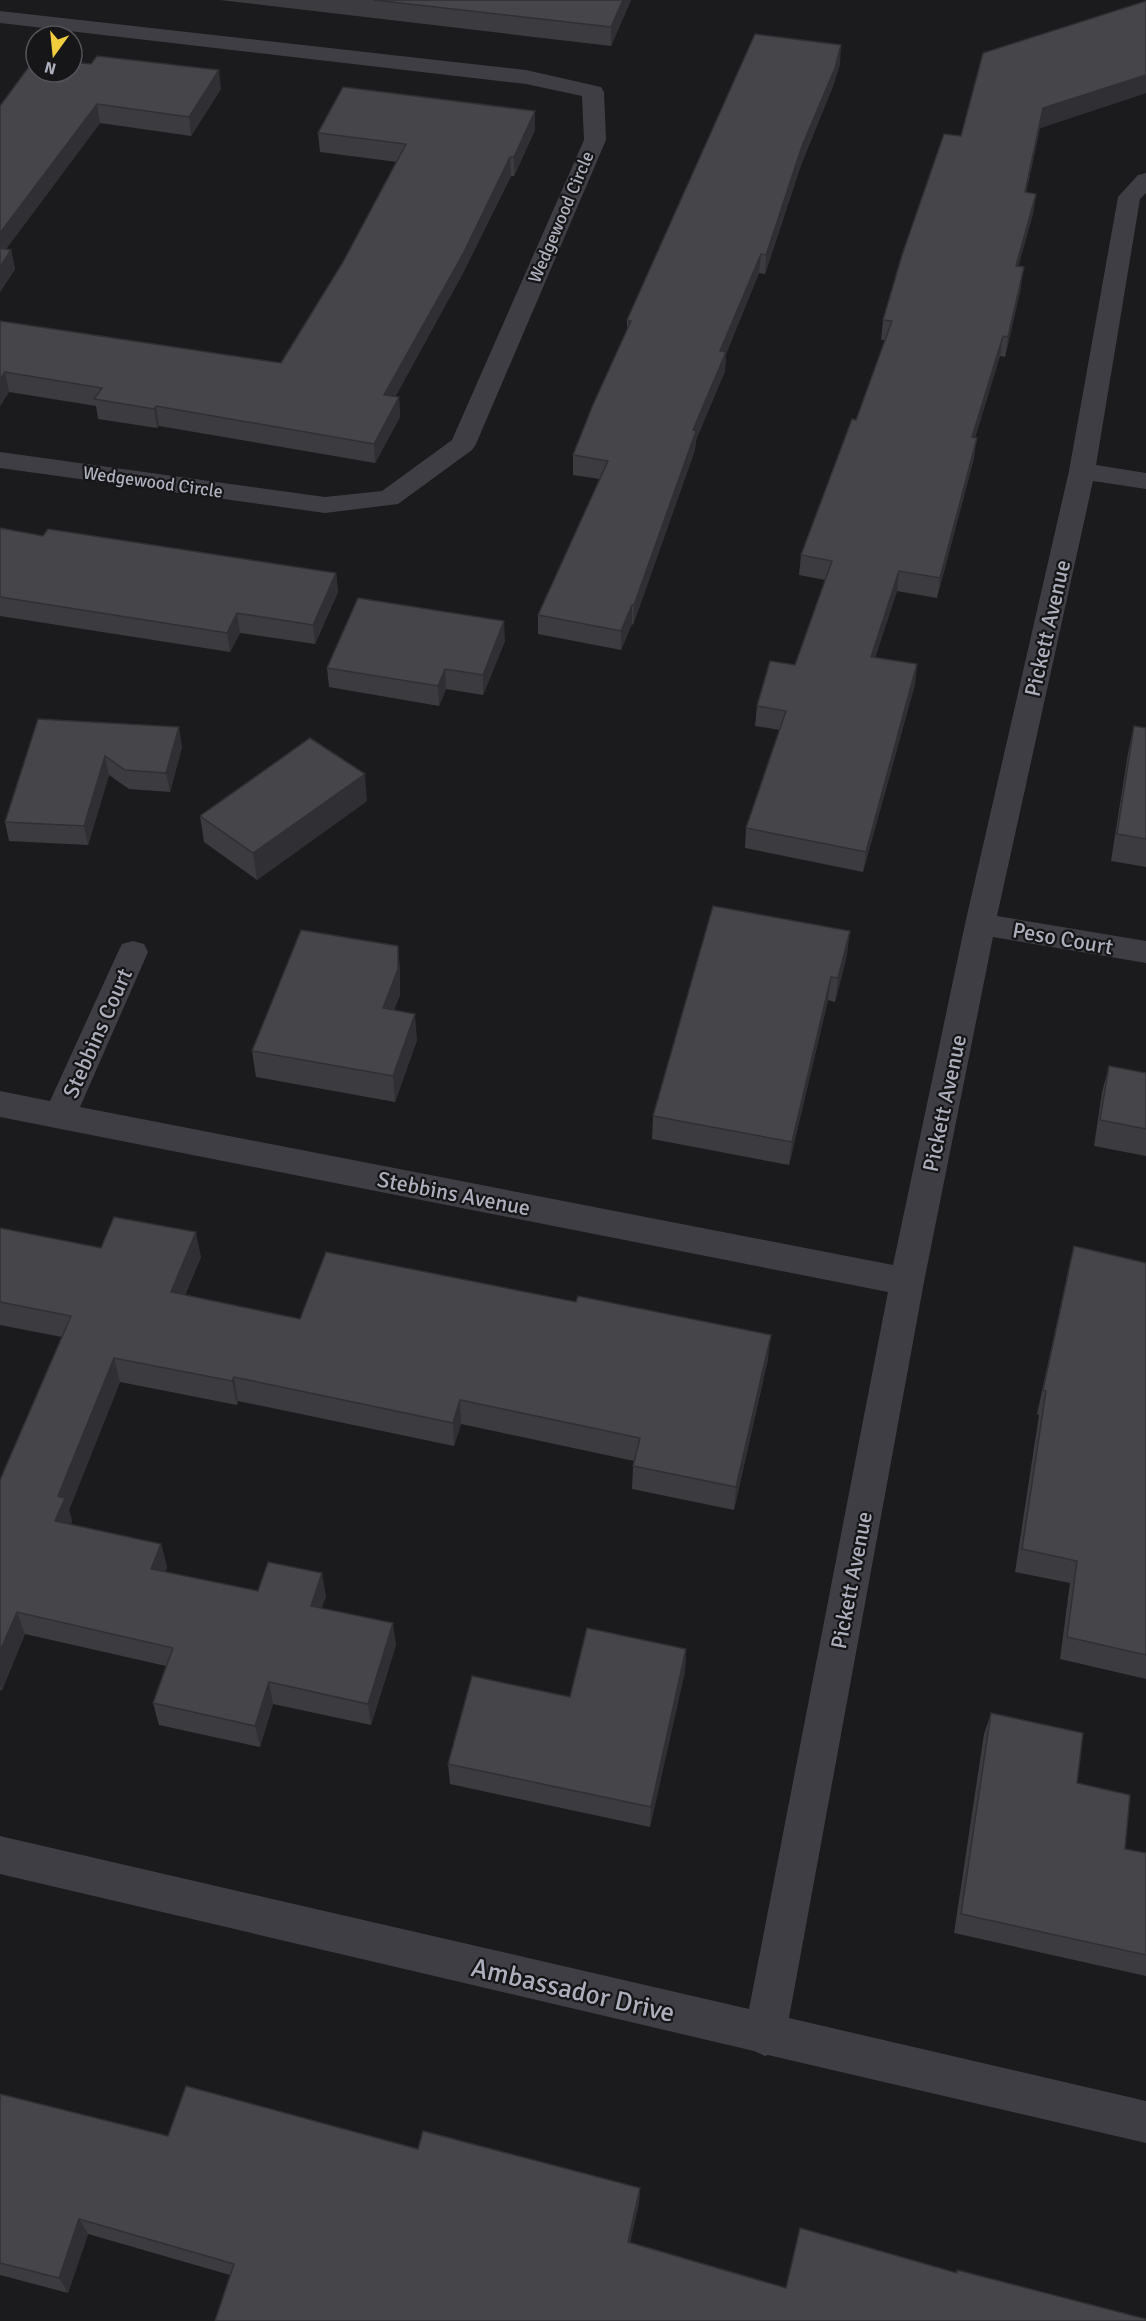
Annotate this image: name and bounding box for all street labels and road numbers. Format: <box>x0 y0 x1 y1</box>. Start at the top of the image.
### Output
street label: Wedgewood Circle <box>523 148 599 286</box>
street label: Wedgewood Circle <box>82 461 224 503</box>
street label: Pickett Avenue <box>1019 557 1076 699</box>
street label: Peso Court <box>1011 916 1116 961</box>
street label: Stebbins Court <box>57 964 138 1102</box>
street label: Pickett Avenue <box>917 1032 972 1174</box>
street label: Stebbins Avenue <box>375 1165 533 1222</box>
street label: Pickett Avenue <box>825 1509 878 1651</box>
street label: Ambassador Drive <box>468 1951 678 2030</box>

